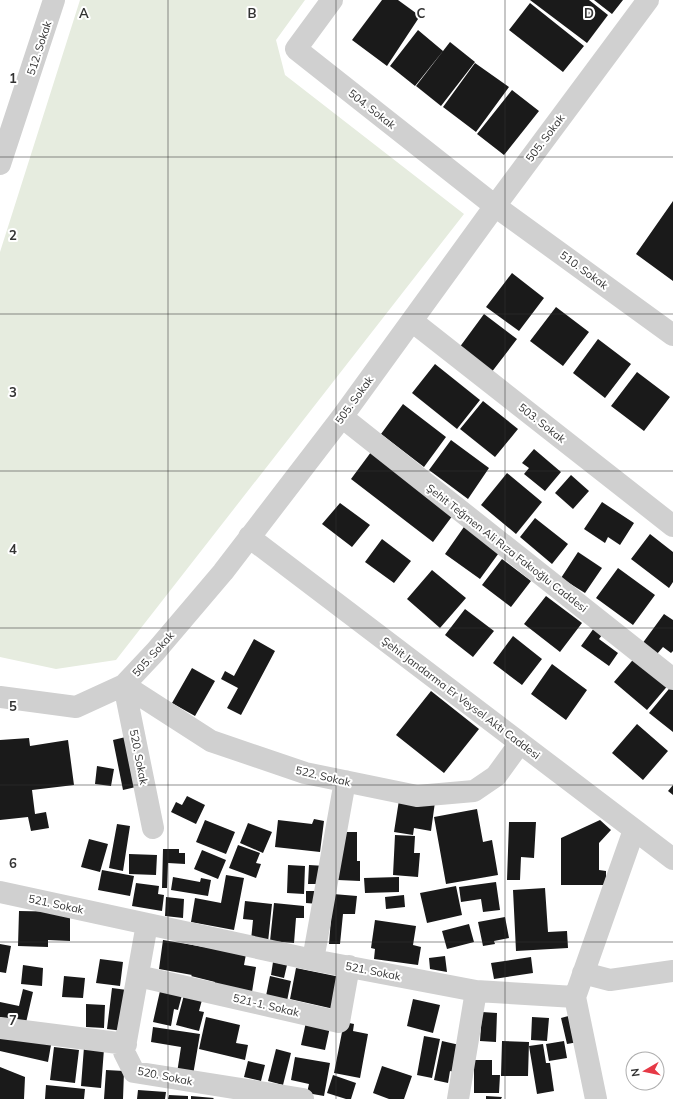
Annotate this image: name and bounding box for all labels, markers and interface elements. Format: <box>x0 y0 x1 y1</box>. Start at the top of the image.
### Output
text: A <box>79 5 89 21</box>
text: B <box>248 5 257 21</box>
text: C <box>417 5 426 21</box>
text: D <box>584 5 594 21</box>
street label: 512. Sokak <box>24 19 54 77</box>
text: 1 <box>9 70 17 86</box>
street label: 504. Sokak <box>346 86 399 132</box>
street label: 505. Sokak <box>522 111 568 165</box>
text: 2 <box>9 227 17 243</box>
street label: 510. Sokak <box>557 248 611 292</box>
street label: 505. Sokak <box>332 373 376 427</box>
text: 3 <box>9 384 17 400</box>
street label: 503. Sokak <box>516 400 569 446</box>
street label: Şehit Teğmen Ali Rıza Fakıoğlu Caddesi <box>424 481 590 615</box>
text: 4 <box>9 541 17 557</box>
street label: 505. Sokak <box>129 628 177 680</box>
street label: Şehit Jandarma Er Veysel Aktı Caddesi <box>379 634 543 762</box>
text: 5 <box>9 698 17 714</box>
street label: 520. Sokak <box>127 728 151 786</box>
street label: 522. Sokak <box>294 763 352 789</box>
text: 6 <box>9 855 17 871</box>
street label: 521. Sokak <box>27 891 85 917</box>
street label: 521. Sokak <box>344 959 402 983</box>
street label: 521-1. Sokak <box>232 991 301 1019</box>
text: 7 <box>9 1012 17 1028</box>
north arrow <box>625 1051 665 1091</box>
street label: 520. Sokak <box>136 1064 194 1088</box>
text: N <box>628 1067 643 1078</box>

